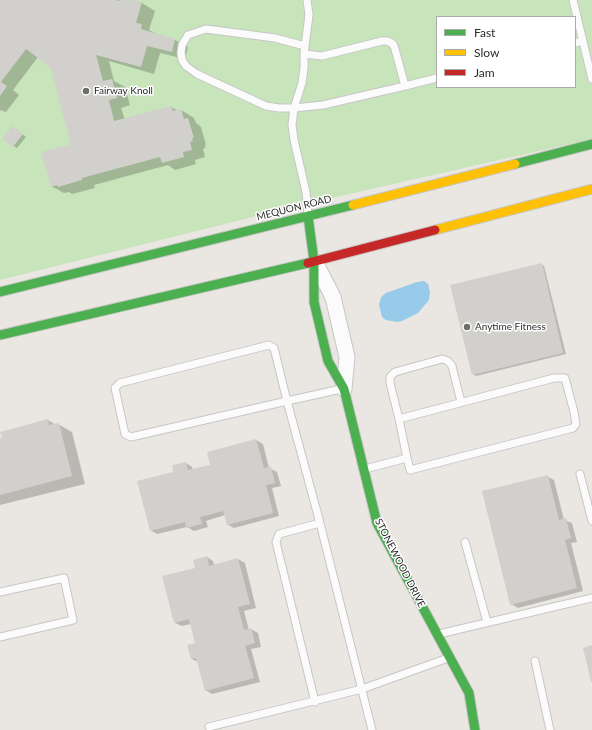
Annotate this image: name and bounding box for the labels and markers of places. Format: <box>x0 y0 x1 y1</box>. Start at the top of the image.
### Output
place label: Fairway Knoll <box>94 85 153 97</box>
marker: Fairway Knoll <box>81 86 91 96</box>
place label: Anytime Fitness <box>475 321 546 333</box>
marker: Anytime Fitness <box>462 322 472 332</box>

